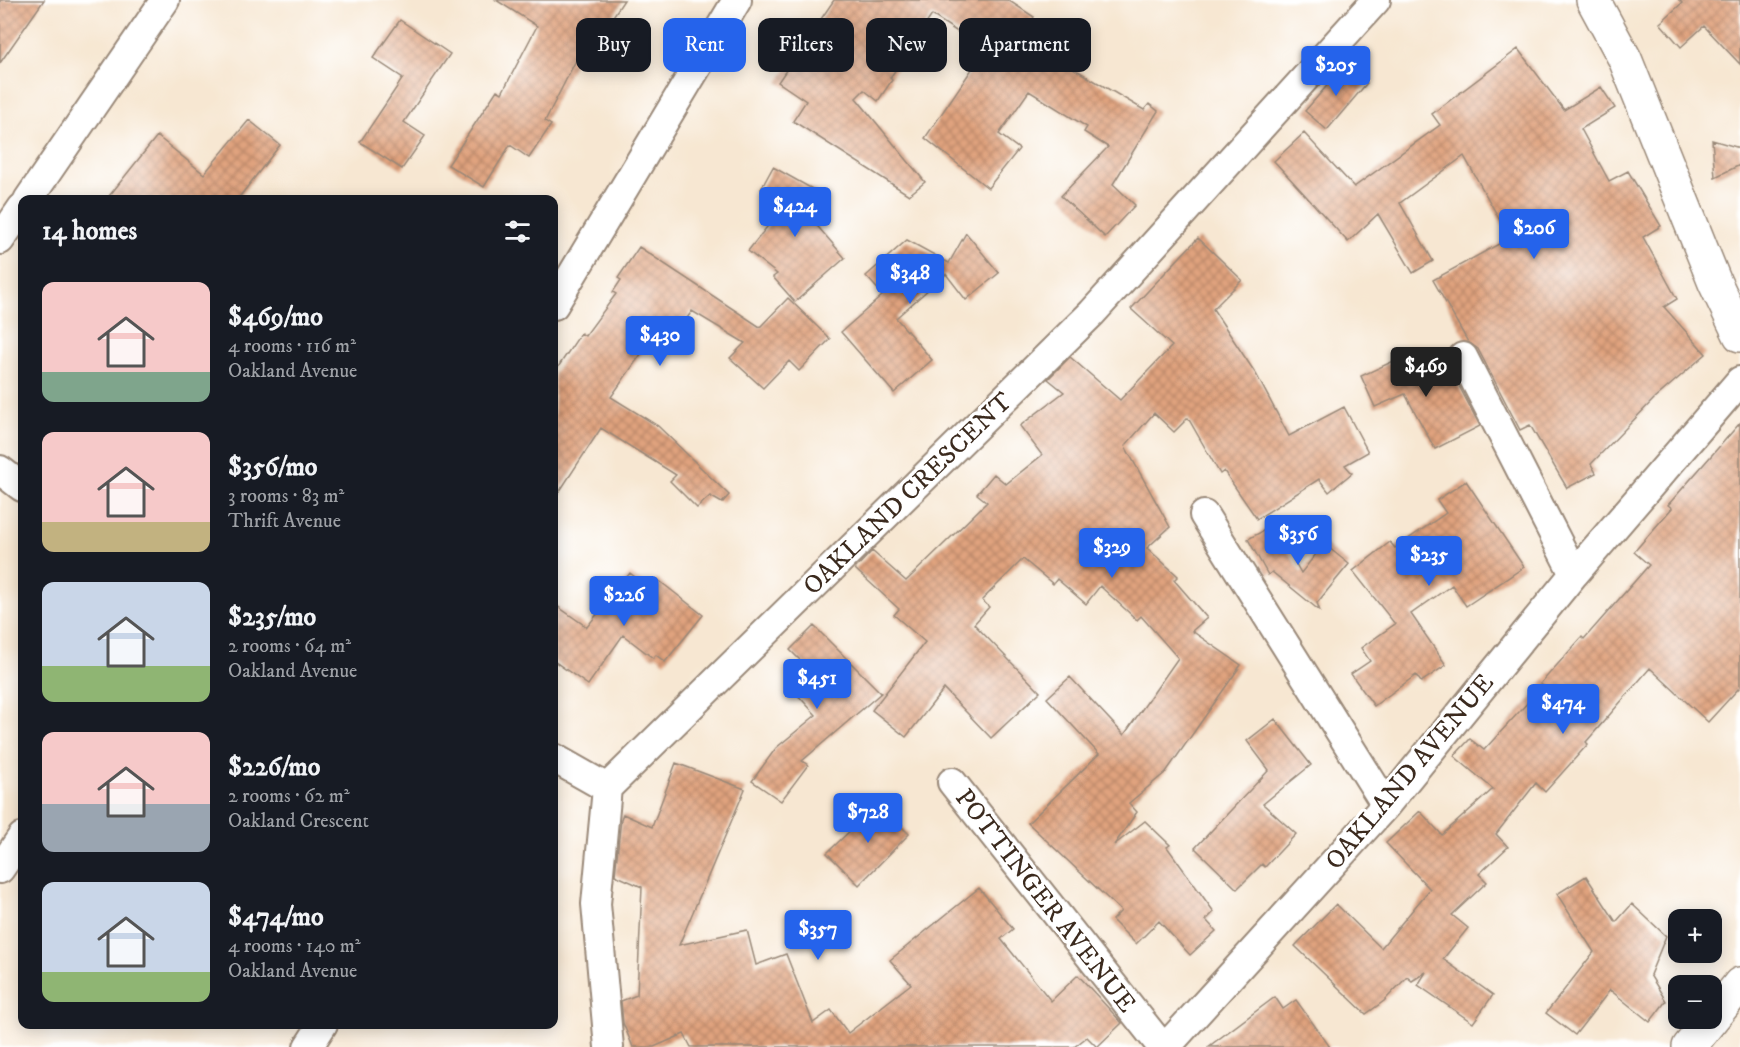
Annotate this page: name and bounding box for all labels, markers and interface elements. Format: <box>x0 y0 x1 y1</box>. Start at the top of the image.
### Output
chip: Buy <box>576 18 651 72</box>
chip: Rent <box>663 18 746 72</box>
chip: Filters <box>758 18 854 72</box>
chip: New <box>866 18 947 72</box>
chip: Apartment <box>959 18 1091 72</box>
pin: $205 <box>1300 46 1372 97</box>
text: $205 <box>1315 53 1357 78</box>
pin: $424 <box>759 187 831 238</box>
text: $424 <box>773 194 817 219</box>
pin: $206 <box>1498 209 1570 260</box>
text: 14 homes <box>42 215 137 248</box>
icon: filters <box>501 215 534 248</box>
text: $206 <box>1513 216 1555 241</box>
pin: $348 <box>874 254 946 305</box>
text: $348 <box>890 261 930 286</box>
text: $469/mo <box>228 301 323 334</box>
icon: home <box>90 306 162 378</box>
pin: $430 <box>624 316 696 367</box>
text: $430 <box>640 323 680 348</box>
text: 4 rooms · 116 m² <box>228 334 356 359</box>
pin: $469 <box>1390 347 1462 398</box>
text: $469 <box>1405 354 1447 379</box>
text: Oakland Avenue <box>228 359 357 384</box>
street label: OAKLAND CRESCENT <box>796 385 1020 603</box>
text: $356/mo <box>228 451 318 484</box>
icon: home <box>90 456 162 528</box>
text: 3 rooms · 83 m² <box>228 484 344 509</box>
text: Thrift Avenue <box>228 509 341 534</box>
pin: $356 <box>1262 515 1334 566</box>
text: $356 <box>1279 522 1317 547</box>
pin: $329 <box>1076 528 1148 579</box>
text: $329 <box>1093 535 1131 560</box>
pin: $235 <box>1393 536 1465 587</box>
text: $235 <box>1410 543 1448 568</box>
pin: $226 <box>588 576 660 627</box>
text: $226 <box>604 583 644 608</box>
text: $235/mo <box>228 601 316 634</box>
icon: home <box>90 606 162 678</box>
text: 2 rooms · 64 m² <box>228 634 351 659</box>
text: Oakland Avenue <box>228 659 357 684</box>
pin: $451 <box>781 659 853 710</box>
text: $451 <box>797 666 837 691</box>
street label: OAKLAND AVENUE <box>1318 667 1502 877</box>
pin: $474 <box>1527 684 1599 735</box>
text: $474 <box>1541 691 1585 716</box>
text: $226/mo <box>228 751 320 784</box>
icon: home <box>90 756 162 828</box>
street label: POTTINGER AVENUE <box>947 782 1143 1020</box>
text: 2 rooms · 62 m² <box>228 784 350 809</box>
pin: $728 <box>832 793 904 844</box>
text: $728 <box>847 800 889 825</box>
text: Oakland Crescent <box>228 809 369 834</box>
text: $474/mo <box>228 901 324 934</box>
icon: home <box>90 906 162 978</box>
map controls <box>1668 909 1722 1029</box>
button: + <box>1668 909 1722 963</box>
pin: $357 <box>782 910 854 961</box>
text: $357 <box>799 917 837 942</box>
text: 4 rooms · 140 m² <box>228 934 361 959</box>
text: Oakland Avenue <box>228 959 357 984</box>
button: − <box>1668 975 1722 1029</box>

